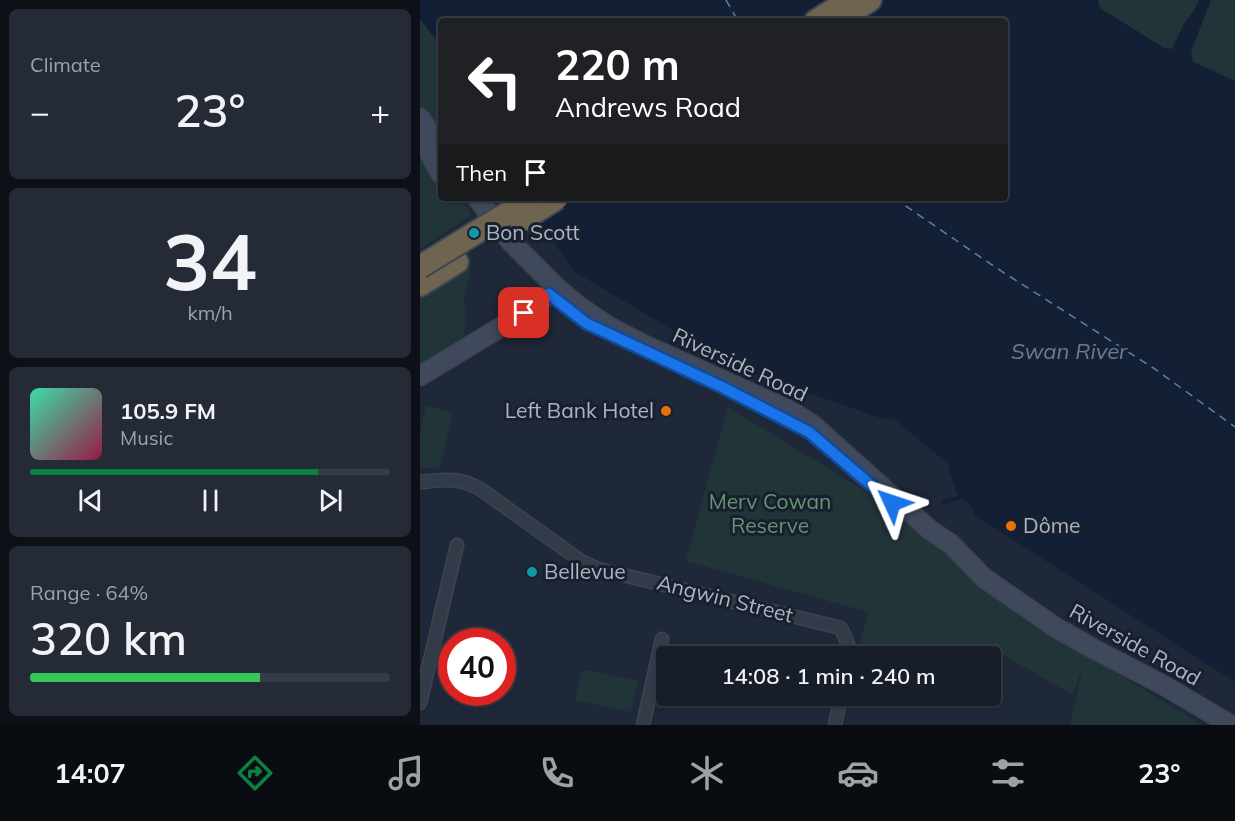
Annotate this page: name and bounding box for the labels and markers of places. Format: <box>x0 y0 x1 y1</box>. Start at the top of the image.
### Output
place label: Bon Scott <box>486 219 580 245</box>
marker: Bon Scott <box>467 226 481 240</box>
pin <box>498 287 549 338</box>
place label: Left Bank Hotel <box>505 397 654 423</box>
marker: Left Bank Hotel <box>659 404 673 418</box>
place label: Dôme <box>1023 512 1081 538</box>
marker: Dôme <box>1004 519 1018 533</box>
place label: Bellevue <box>544 558 626 584</box>
marker: Bellevue <box>525 565 539 579</box>

